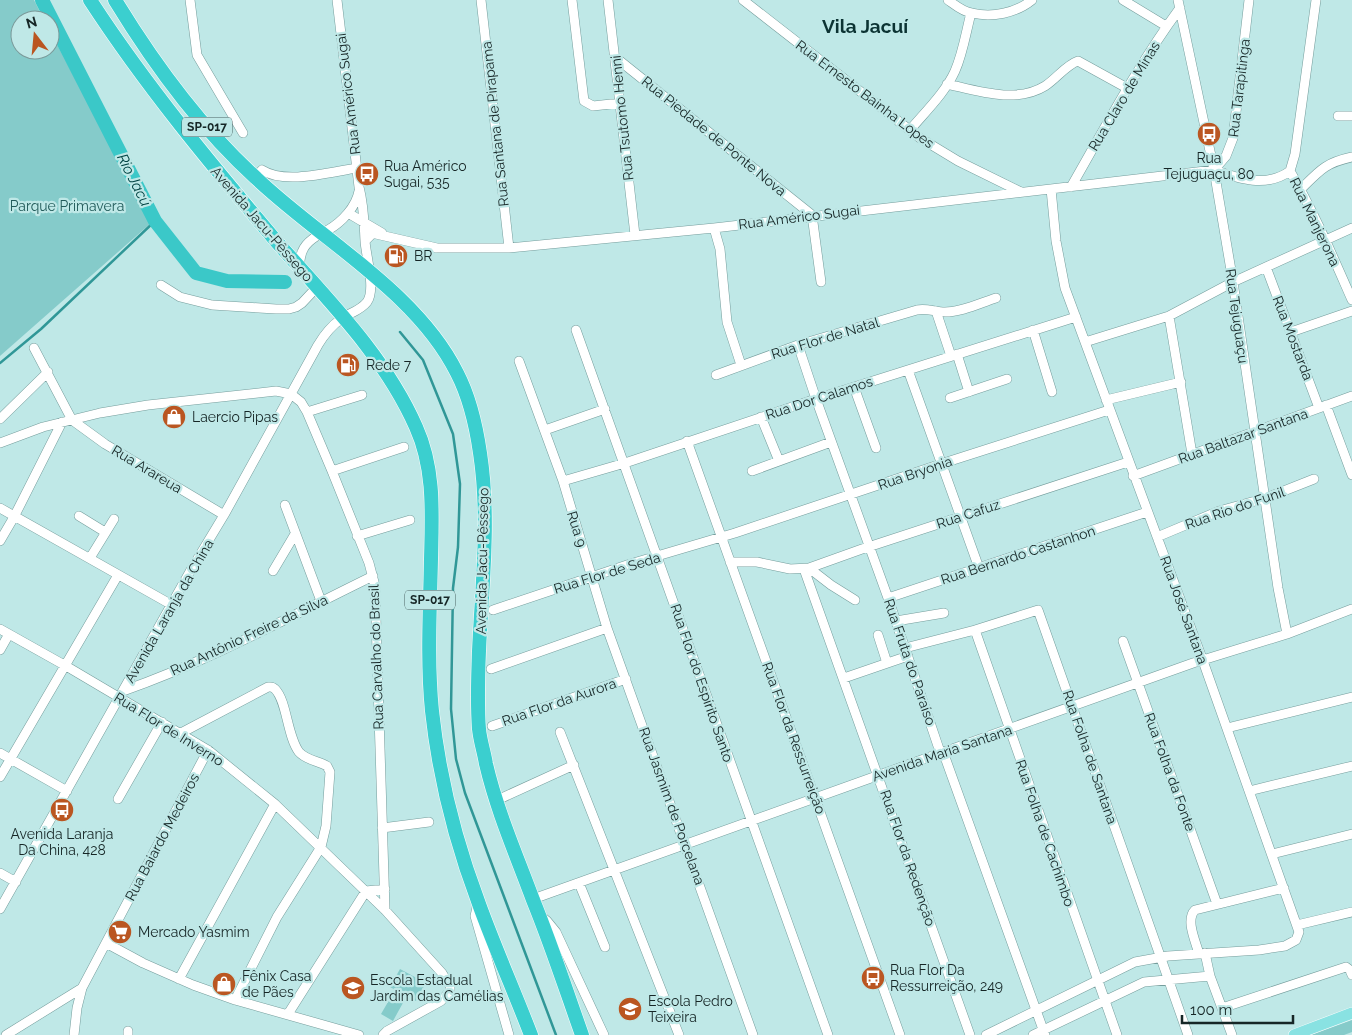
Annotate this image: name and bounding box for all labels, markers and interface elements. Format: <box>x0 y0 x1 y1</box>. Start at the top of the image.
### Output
north arrow <box>10 10 60 60</box>
text: N <box>24 13 39 32</box>
district label: Vila Jacuí <box>822 15 909 37</box>
street label: Rua Américo Sugai <box>333 32 363 156</box>
street label: Rua Ernesto Bainha Lopes <box>793 37 937 151</box>
street label: Rua Claro de Minas <box>1085 38 1163 154</box>
street label: Rua Tarapitinga <box>1225 38 1253 138</box>
street label: Rua Santana de Pirapama <box>478 41 512 207</box>
street label: Rua Tsutomo Henni <box>607 55 637 181</box>
street label: Rua Piedade de Ponte Nova <box>639 73 789 199</box>
road number: SP-017 <box>182 118 232 136</box>
bus stop icon: Rua Tejuguaçu, 80 <box>1196 121 1222 147</box>
place label: Rua Tejuguaçu, 80 <box>1164 150 1254 182</box>
water label: Rio Jacú <box>113 151 155 210</box>
place label: Rua Américo Sugai, 535 <box>384 158 467 190</box>
bus stop icon: Rua Américo Sugai, 535 <box>354 161 380 187</box>
street label: Avenida Jacu-Pêssego <box>208 163 316 285</box>
street label: Rua Manjerona <box>1287 175 1343 269</box>
park label: Parque Primavera <box>10 198 124 214</box>
street label: Rua Américo Sugai <box>737 202 861 232</box>
fuel station icon: BR <box>383 243 409 269</box>
place label: BR <box>414 248 432 264</box>
street label: Rua Tejuguaçu <box>1222 268 1252 364</box>
street label: Rua Mostarda <box>1270 294 1316 382</box>
street label: Rua Flor de Natal <box>769 314 881 362</box>
fuel station icon: Rede 7 <box>335 352 361 378</box>
place label: Rede 7 <box>366 357 412 373</box>
street label: Rua Dor Calamos <box>763 373 875 423</box>
shop icon: Laercio Pipas <box>161 404 187 430</box>
street label: Rua Baltazar Santana <box>1176 405 1310 467</box>
place label: Laercio Pipas <box>192 409 278 425</box>
street label: Rua Arareua <box>109 442 185 496</box>
street label: Rua Bryonia <box>876 453 954 493</box>
street label: Rua Rio do Funil <box>1183 483 1287 533</box>
street label: Avenida Jacu-Pêssego <box>473 487 491 635</box>
street label: Rua Cafuz <box>934 496 1002 532</box>
street label: Rua 9 <box>564 509 590 549</box>
street label: Rua Bernardo Castanhon <box>939 522 1097 588</box>
street label: Avenida Laranja da China <box>121 536 217 686</box>
street label: Rua Flor de Seda <box>552 549 662 597</box>
street label: Rua José Santana <box>1157 554 1211 666</box>
street label: Rua Carvalho do Brasil <box>365 584 387 730</box>
road number: SP-017 <box>405 590 455 610</box>
street label: Rua Antônio Freire da Silva <box>168 591 330 679</box>
street label: Rua Fruta do Paraíso <box>881 597 939 727</box>
street label: Rua Flor do Espírito Santo <box>667 602 737 764</box>
street label: Rua Flor da Ressurreição <box>759 660 829 816</box>
street label: Rua Flor da Aurora <box>500 675 618 729</box>
street label: Rua Folha de Santana <box>1060 688 1120 826</box>
street label: Rua Flor de Inverno <box>111 689 227 769</box>
street label: Rua Folha da Fonte <box>1141 711 1199 833</box>
street label: Avenida Maria Santana <box>870 722 1014 784</box>
street label: Rua Jasmim de Porcelana <box>636 725 708 887</box>
street label: Rua Folha de Cachimbo <box>1012 757 1078 909</box>
street label: Rua Baiardo Medeiros <box>122 771 202 903</box>
street label: Rua Flor da Redenção <box>877 788 939 928</box>
bus stop icon: Avenida Laranja Da China, 428 <box>49 797 75 823</box>
place label: Avenida Laranja Da China, 428 <box>11 826 113 858</box>
supermarket icon: Mercado Yasmim <box>107 919 133 945</box>
place label: Mercado Yasmim <box>138 924 250 940</box>
place label: Rua Flor Da Ressurreição, 249 <box>890 962 1003 994</box>
bus stop icon: Rua Flor Da Ressurreição, 249 <box>860 965 886 991</box>
place label: Fênix Casa de Pães <box>242 968 311 1000</box>
shop icon: Fênix Casa de Pães <box>211 971 237 997</box>
place label: Escola Estadual Jardim das Camélias <box>370 972 504 1004</box>
school or university icon: Escola Estadual Jardim das Camélias <box>340 975 366 1001</box>
scale bar <box>1182 992 1293 1024</box>
place label: Escola Pedro Teixeira <box>648 993 733 1025</box>
school or university icon: Escola Pedro Teixeira <box>617 996 643 1022</box>
text: 100 m <box>1190 1001 1232 1019</box>

